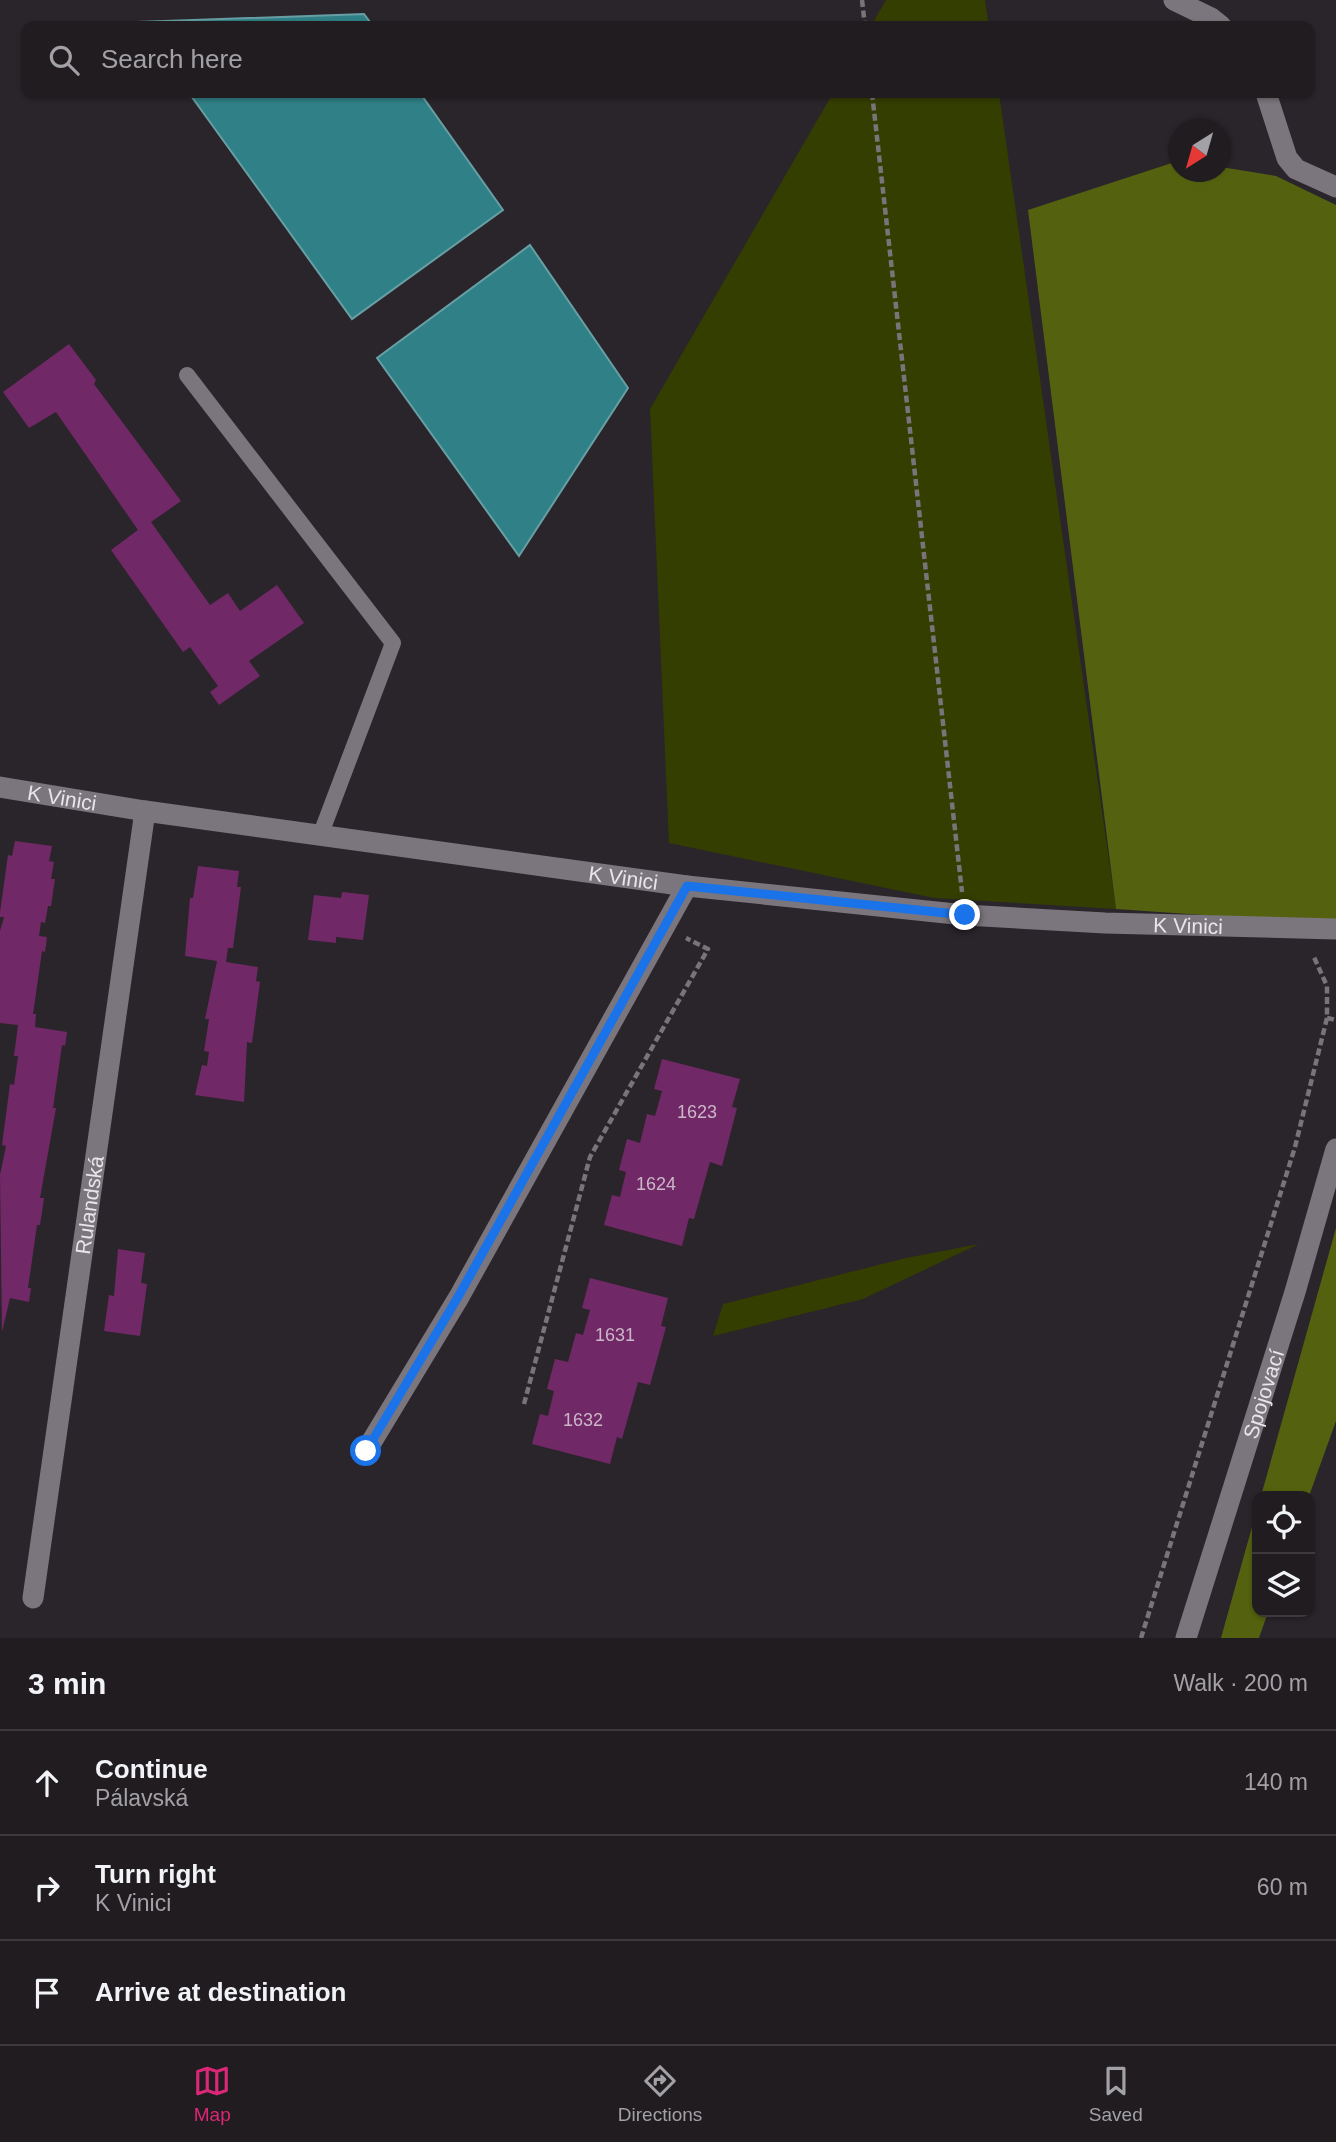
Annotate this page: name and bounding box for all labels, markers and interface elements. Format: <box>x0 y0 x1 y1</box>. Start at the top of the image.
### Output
search box <box>21 21 1315 98</box>
icon: search <box>45 41 83 79</box>
text: Search here <box>101 44 243 74</box>
north arrow <box>1168 119 1231 182</box>
street label: K Vinici <box>26 780 98 814</box>
street label: K Vinici <box>587 861 660 893</box>
route end <box>949 899 980 930</box>
street label: K Vinici <box>1153 913 1223 938</box>
house number: 1623 <box>677 1102 717 1122</box>
street label: Rulandská <box>71 1154 107 1256</box>
house number: 1624 <box>636 1174 676 1194</box>
house number: 1631 <box>595 1325 635 1345</box>
street label: Spojovací <box>1238 1346 1288 1441</box>
house number: 1632 <box>563 1410 603 1430</box>
route start <box>350 1435 381 1466</box>
map controls <box>1252 1491 1315 1617</box>
button: locate <box>1252 1491 1315 1554</box>
button: layers <box>1252 1554 1315 1617</box>
text: 3 min <box>28 1667 106 1700</box>
text: Walk · 200 m <box>1173 1670 1308 1696</box>
text: Continue <box>95 1754 208 1784</box>
icon: ahead <box>28 1764 66 1802</box>
text: 140 m <box>1244 1769 1308 1795</box>
text: Pálavská <box>95 1785 188 1811</box>
text: Turn right <box>95 1859 216 1889</box>
icon: right <box>28 1869 66 1907</box>
text: 60 m <box>1257 1874 1308 1900</box>
text: K Vinici <box>95 1890 171 1916</box>
icon: arrive <box>28 1974 66 2012</box>
text: Arrive at destination <box>95 1977 346 2007</box>
tab: Map <box>193 2062 231 2126</box>
tab: Directions <box>618 2062 702 2126</box>
tab: Saved <box>1089 2062 1143 2126</box>

